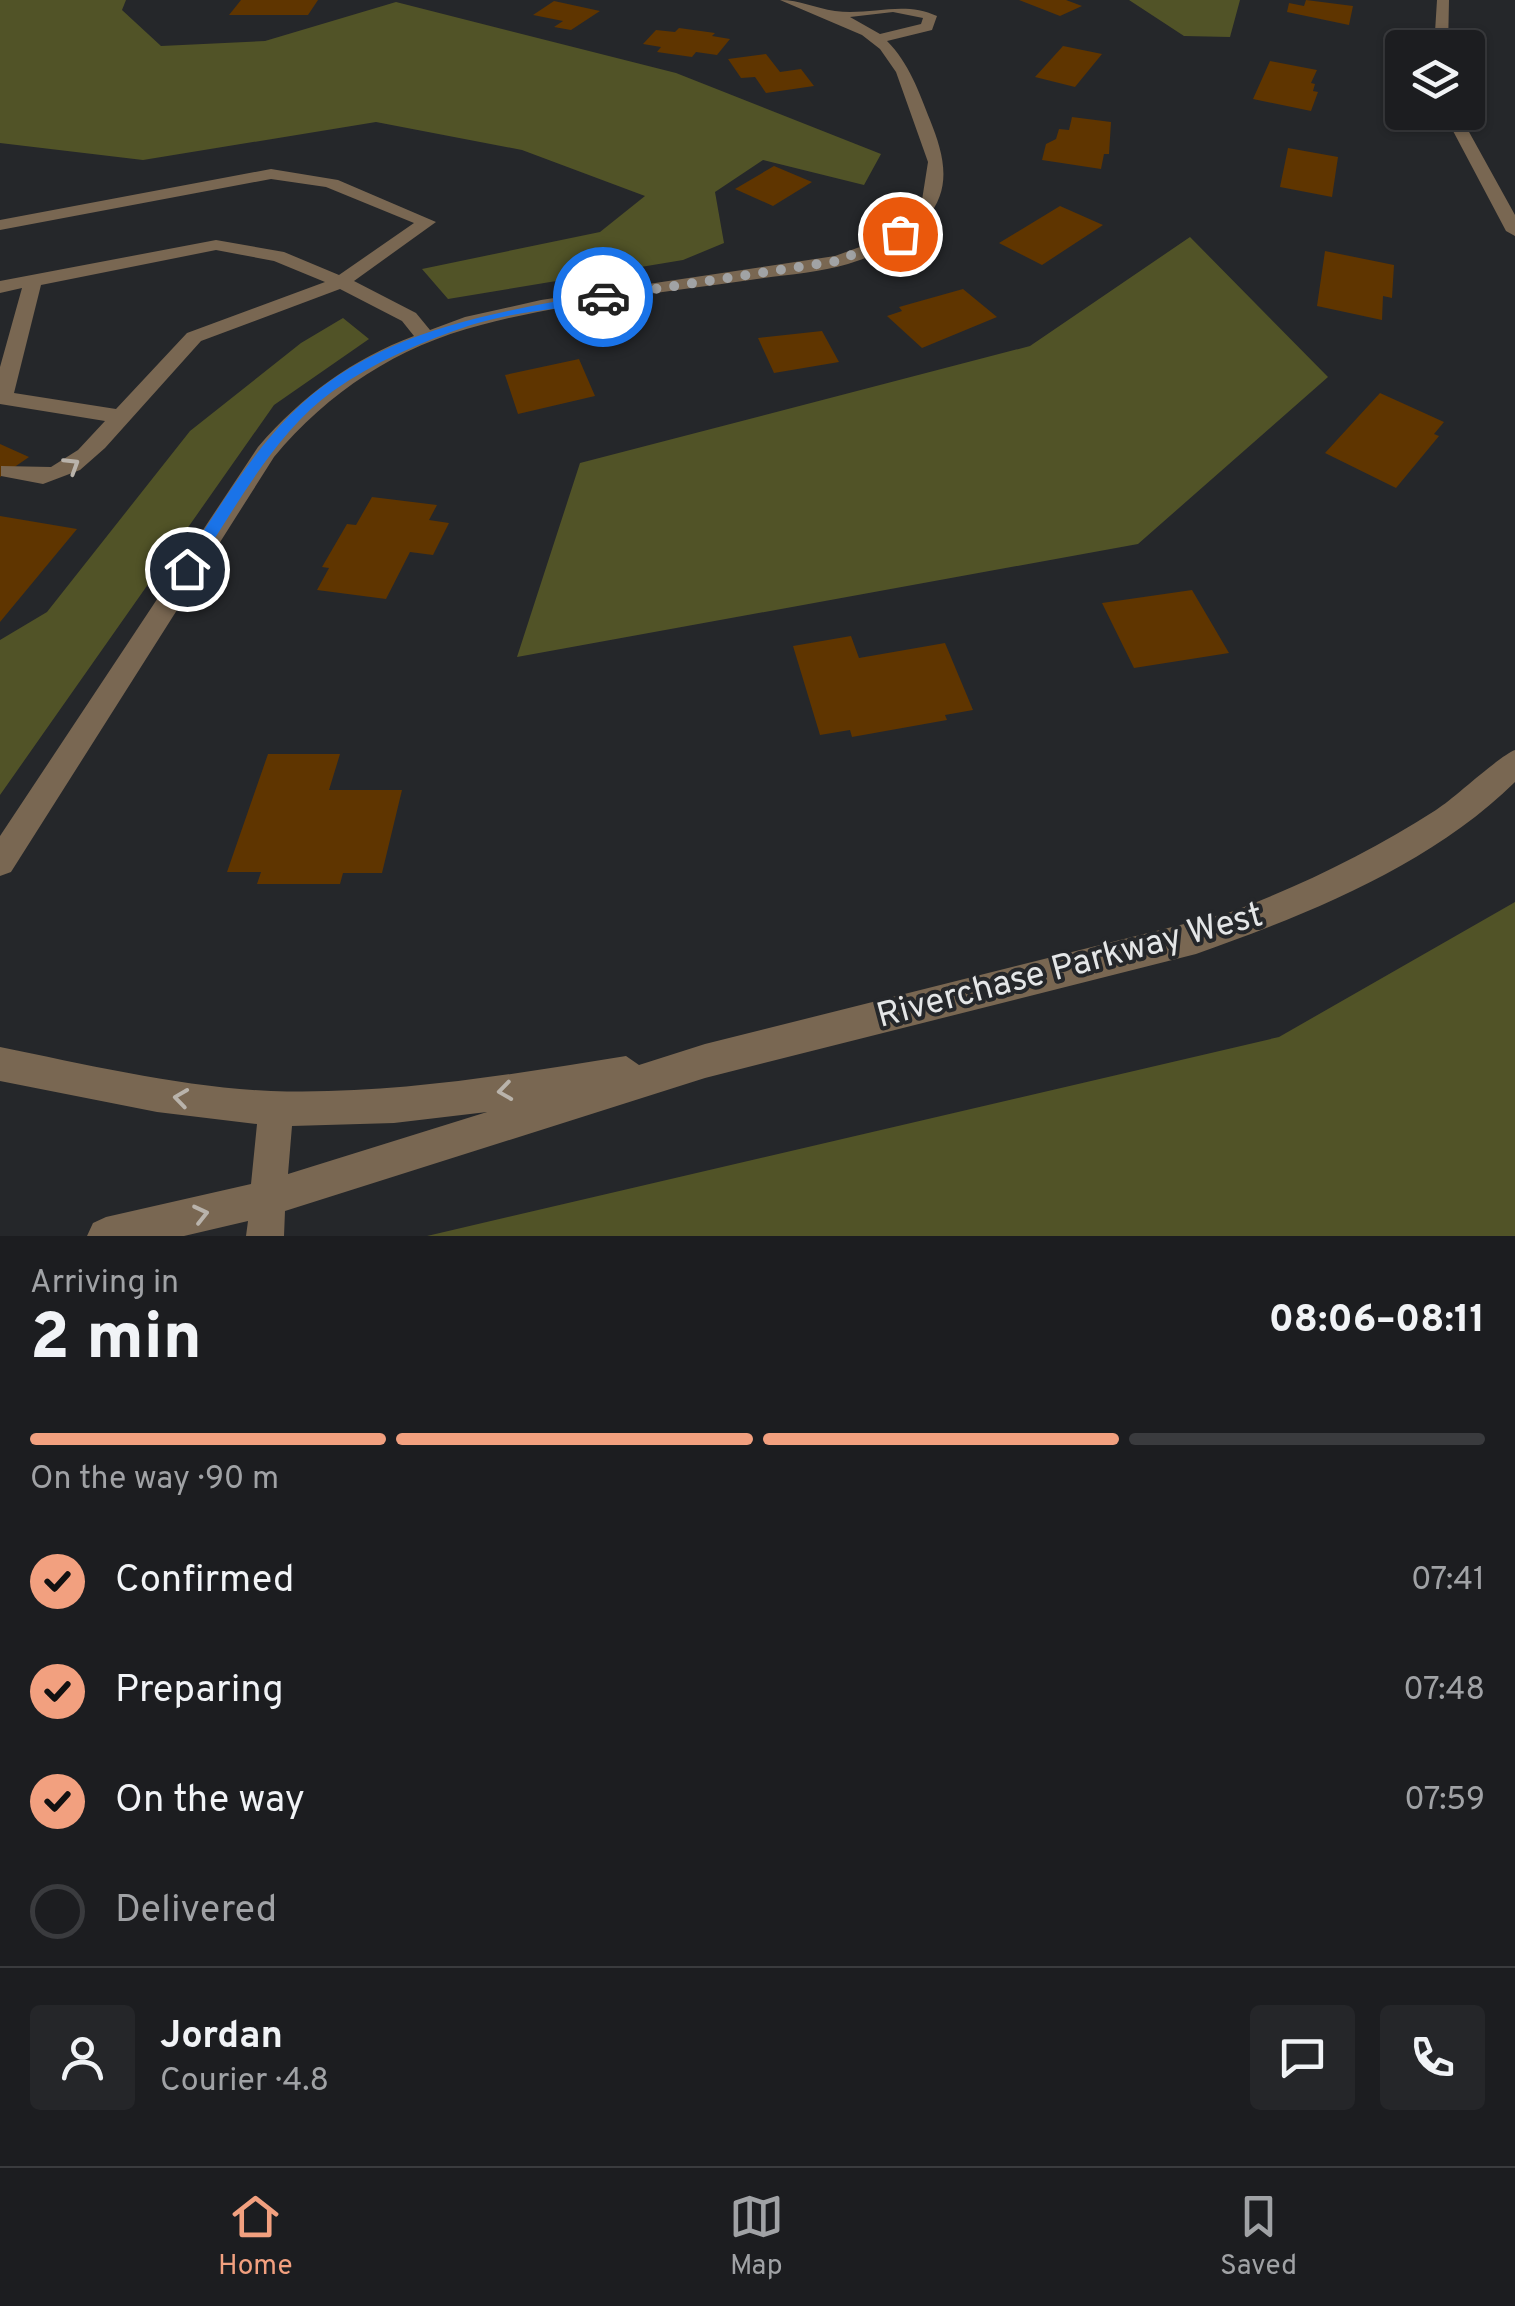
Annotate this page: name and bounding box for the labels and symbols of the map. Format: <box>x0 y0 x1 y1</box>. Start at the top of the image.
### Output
pin <box>858 192 943 277</box>
courier <box>553 247 653 347</box>
one-way arrow <box>61 458 79 477</box>
pin <box>145 527 230 612</box>
street label: Riverchase Parkway West <box>872 894 1268 1040</box>
one-way arrow <box>496 1080 513 1101</box>
one-way arrow <box>173 1088 190 1109</box>
one-way arrow <box>192 1205 209 1226</box>

